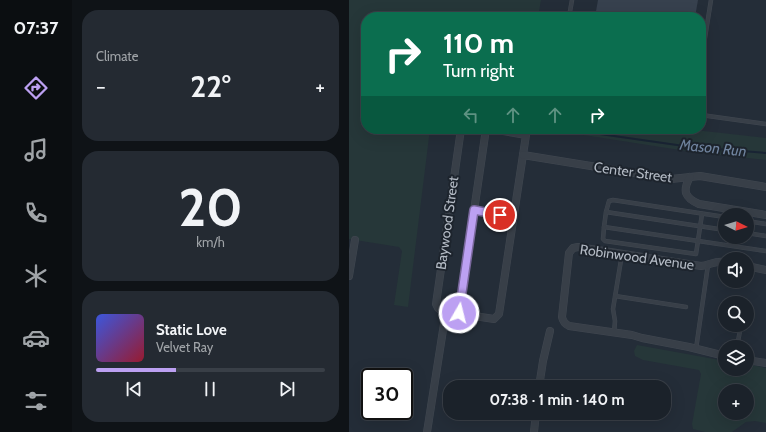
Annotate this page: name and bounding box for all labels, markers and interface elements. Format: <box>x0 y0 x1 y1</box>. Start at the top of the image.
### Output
text: 07:37 <box>14 17 58 39</box>
text: 110 m <box>443 26 514 60</box>
icon: right <box>377 28 429 80</box>
text: Climate <box>96 48 138 64</box>
text: Turn right <box>443 60 514 82</box>
text: 22° <box>190 68 231 105</box>
text: − <box>96 73 106 100</box>
text: + <box>315 73 325 100</box>
icon: directions <box>22 74 50 102</box>
icon: left <box>460 104 482 126</box>
icon: ahead <box>502 104 524 126</box>
icon: ahead <box>544 104 566 126</box>
icon: right <box>586 104 608 126</box>
water label: Mason Run <box>678 135 747 160</box>
icon: music <box>22 136 50 164</box>
street label: Center Street <box>593 158 673 186</box>
street label: Baywood Street <box>432 175 463 271</box>
text: 20 <box>178 176 243 239</box>
pin <box>483 198 517 232</box>
icon: phone <box>22 199 50 227</box>
icon: arrive <box>489 204 511 226</box>
north arrow <box>718 208 754 244</box>
map controls <box>718 208 754 420</box>
text: km/h <box>196 234 225 250</box>
street label: Robinwood Avenue <box>579 240 695 274</box>
button: sound <box>718 252 754 288</box>
icon: climate <box>22 262 50 290</box>
position arrow <box>438 292 480 334</box>
button: search <box>718 296 754 332</box>
text: Static Love <box>156 321 227 339</box>
icon: car <box>22 324 50 352</box>
text: Velvet Ray <box>156 339 213 355</box>
button: layers <box>718 340 754 376</box>
speed limit sign: 30 <box>361 368 413 420</box>
icon: previous <box>123 378 145 400</box>
icon: pause <box>199 378 221 400</box>
icon: next <box>276 378 298 400</box>
button: + <box>718 384 754 420</box>
icon: filters <box>22 387 50 415</box>
text: 07:38 · 1 min · 140 m <box>490 391 624 409</box>

